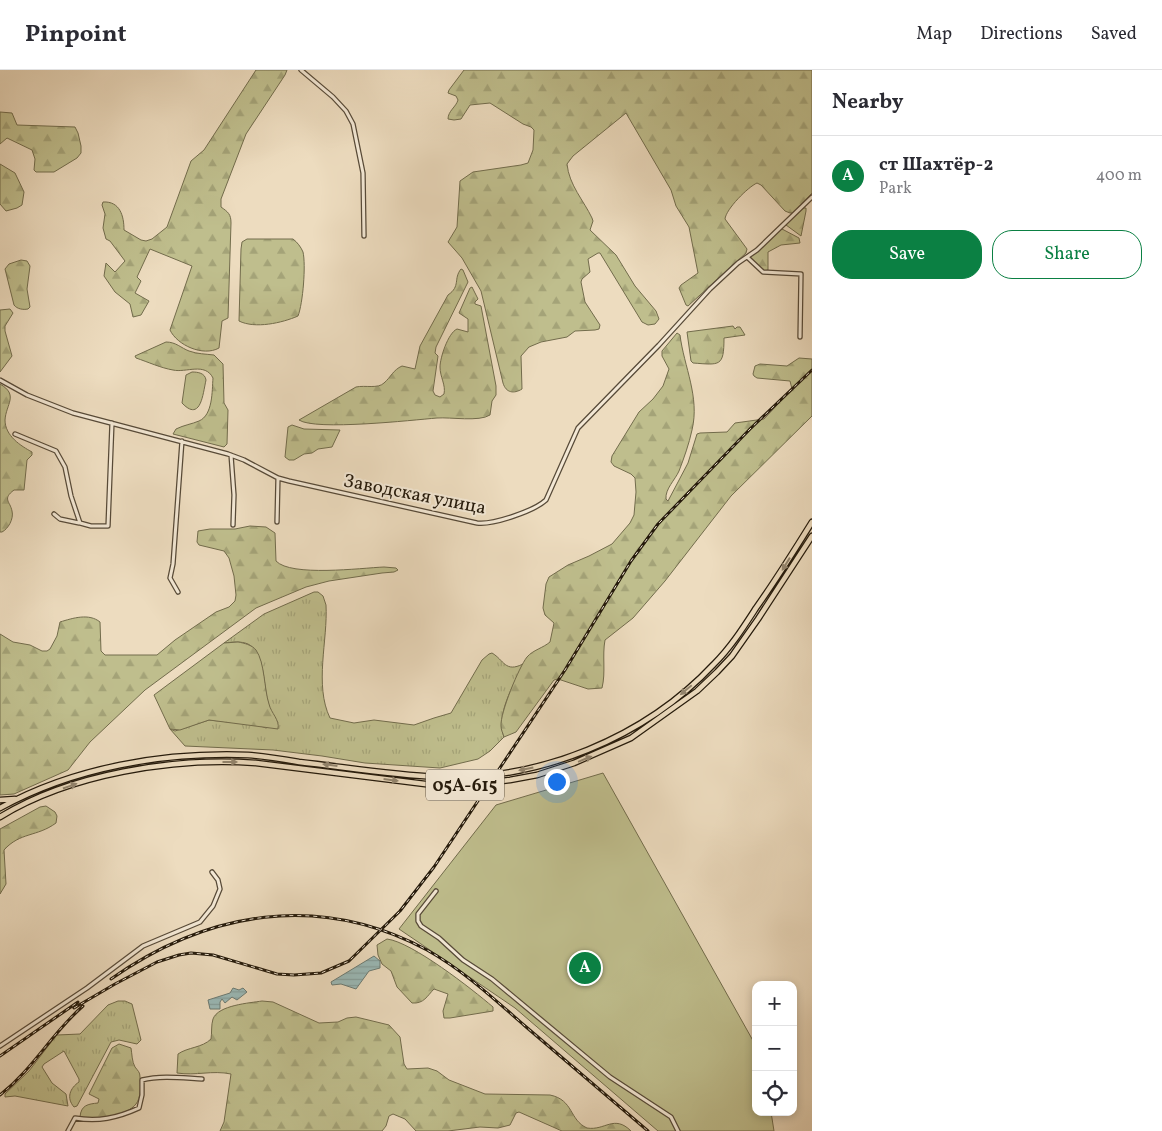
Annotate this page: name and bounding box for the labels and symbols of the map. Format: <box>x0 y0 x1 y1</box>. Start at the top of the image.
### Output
street label: Заводская улица <box>341 468 488 522</box>
one-way arrow <box>782 557 791 570</box>
one-way arrow <box>679 685 692 696</box>
one-way arrow <box>578 754 592 762</box>
one-way arrow <box>222 758 238 766</box>
one-way arrow <box>321 761 337 769</box>
one-way arrow <box>518 765 533 773</box>
your location <box>544 769 570 795</box>
road number: 05А-615 <box>426 770 504 800</box>
one-way arrow <box>384 776 400 784</box>
one-way arrow <box>63 782 78 790</box>
pin: A <box>569 949 601 987</box>

